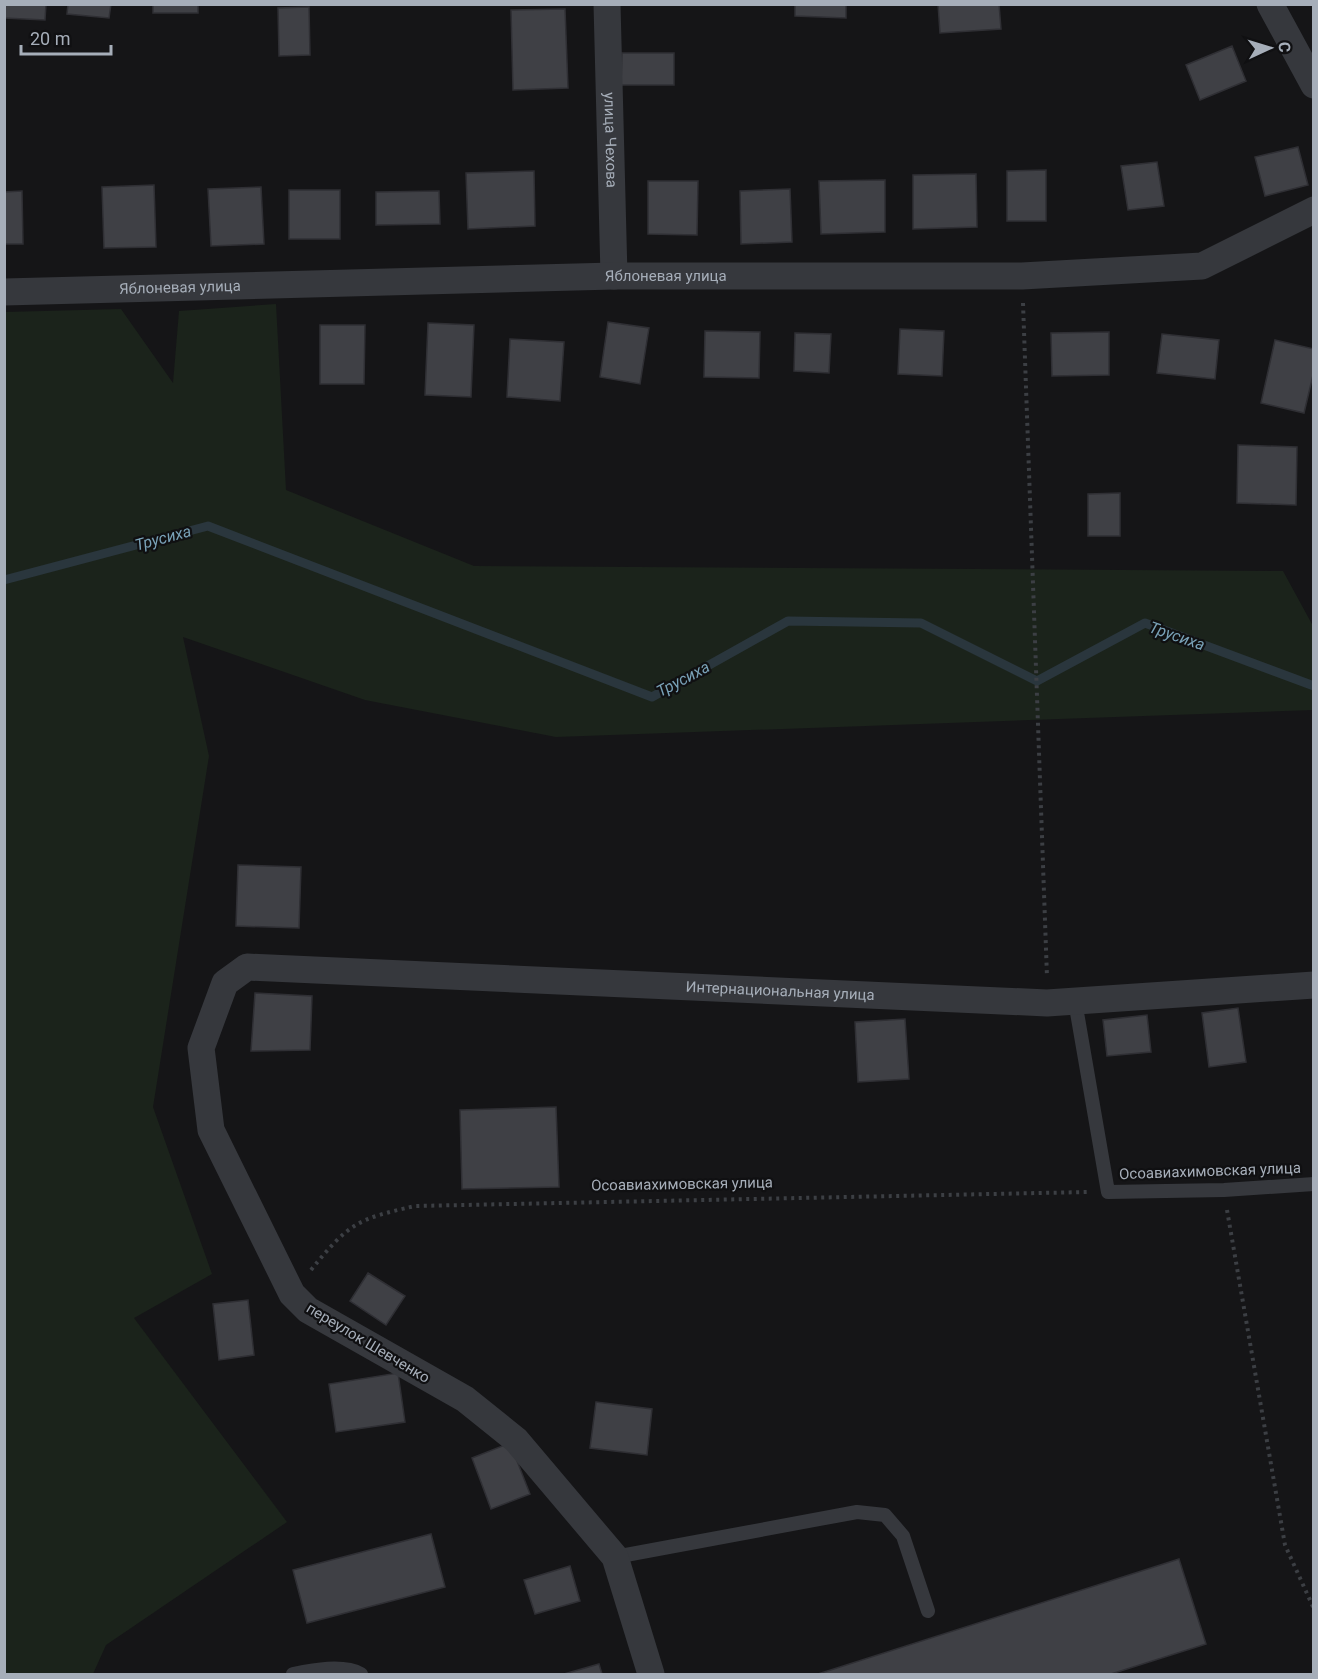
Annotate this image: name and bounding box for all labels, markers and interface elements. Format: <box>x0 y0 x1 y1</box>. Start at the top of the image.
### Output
scale bar <box>21 18 111 56</box>
north arrow <box>1240 18 1300 78</box>
text: 20 m <box>30 28 70 49</box>
text: С <box>1275 41 1294 53</box>
street label: улица Чехова <box>600 92 621 188</box>
street label: Яблоневая улица <box>605 267 727 285</box>
street label: Яблоневая улица <box>119 277 241 298</box>
water label: Трусиха <box>133 521 193 555</box>
water label: Трусиха <box>1147 618 1207 654</box>
water label: Трусиха <box>653 657 713 701</box>
street label: Интернациональная улица <box>685 978 875 1004</box>
street label: Осоавиахимовская улица <box>1119 1159 1301 1183</box>
street label: Осоавиахимовская улица <box>591 1173 773 1195</box>
street label: переулок Шевченко <box>303 1299 433 1387</box>

